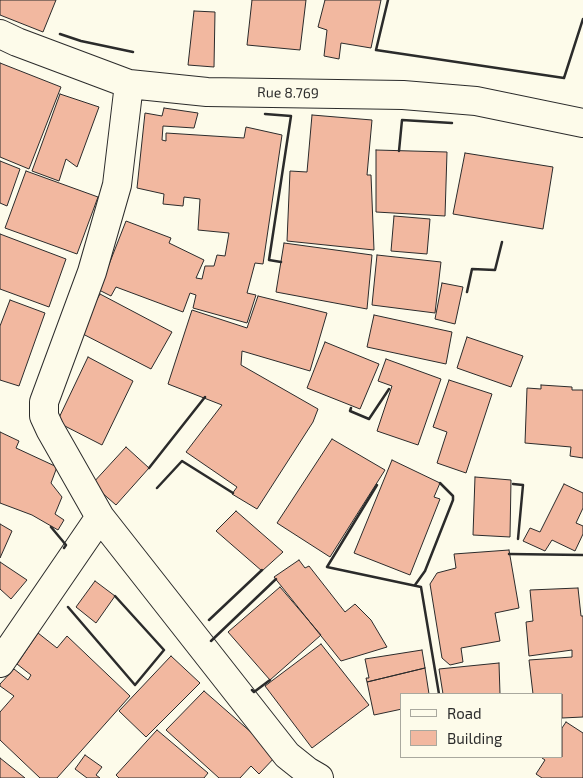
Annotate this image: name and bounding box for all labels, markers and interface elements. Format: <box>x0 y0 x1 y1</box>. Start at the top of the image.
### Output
street label: Rue 8.769 <box>257 84 319 102</box>
legend <box>400 693 563 758</box>
text: Road <box>447 704 482 722</box>
text: Building <box>447 729 502 747</box>

